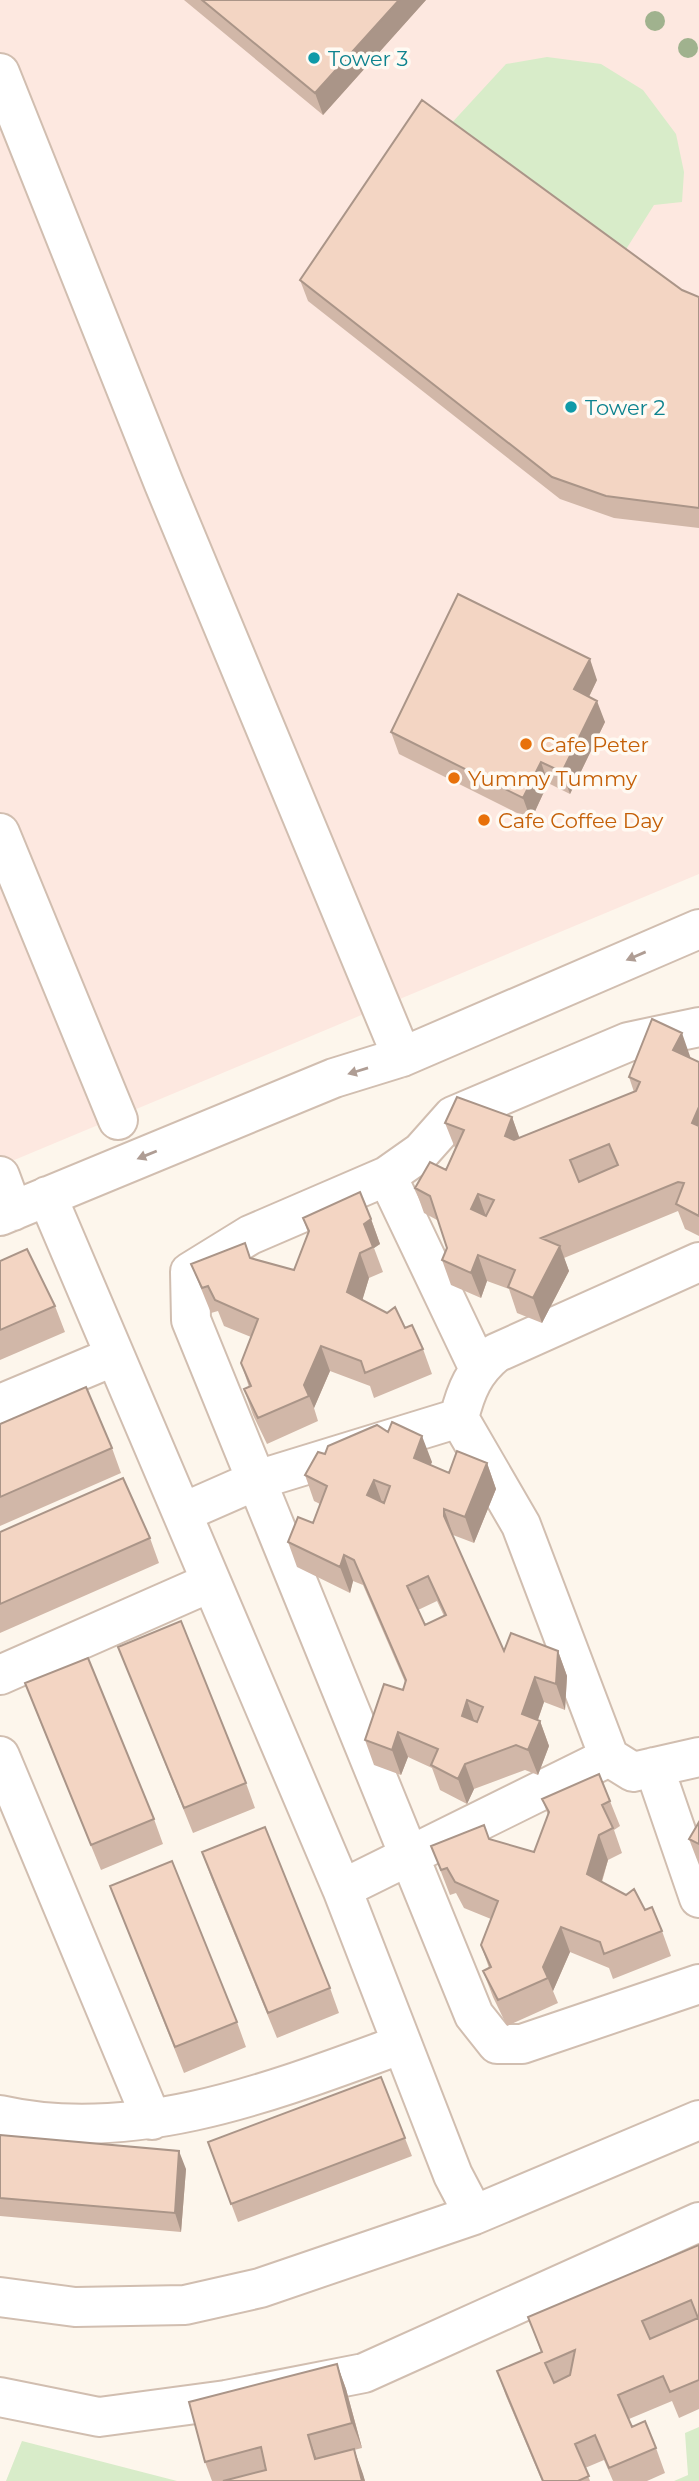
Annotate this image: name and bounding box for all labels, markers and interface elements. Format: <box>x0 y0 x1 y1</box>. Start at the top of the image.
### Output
place label: Tower 3 <box>328 46 408 71</box>
marker: Tower 3 <box>306 50 322 66</box>
place label: Tower 2 <box>585 395 666 420</box>
marker: Tower 2 <box>563 399 579 415</box>
place label: Cafe Peter <box>540 732 649 757</box>
marker: Cafe Peter <box>518 736 534 752</box>
place label: Yummy Tummy <box>468 766 638 791</box>
marker: Yummy Tummy <box>446 770 462 786</box>
place label: Cafe Coffee Day <box>498 808 664 833</box>
marker: Cafe Coffee Day <box>476 812 492 828</box>
one-way arrow <box>626 950 647 961</box>
one-way arrow <box>348 1066 369 1076</box>
one-way arrow <box>137 1150 158 1161</box>

